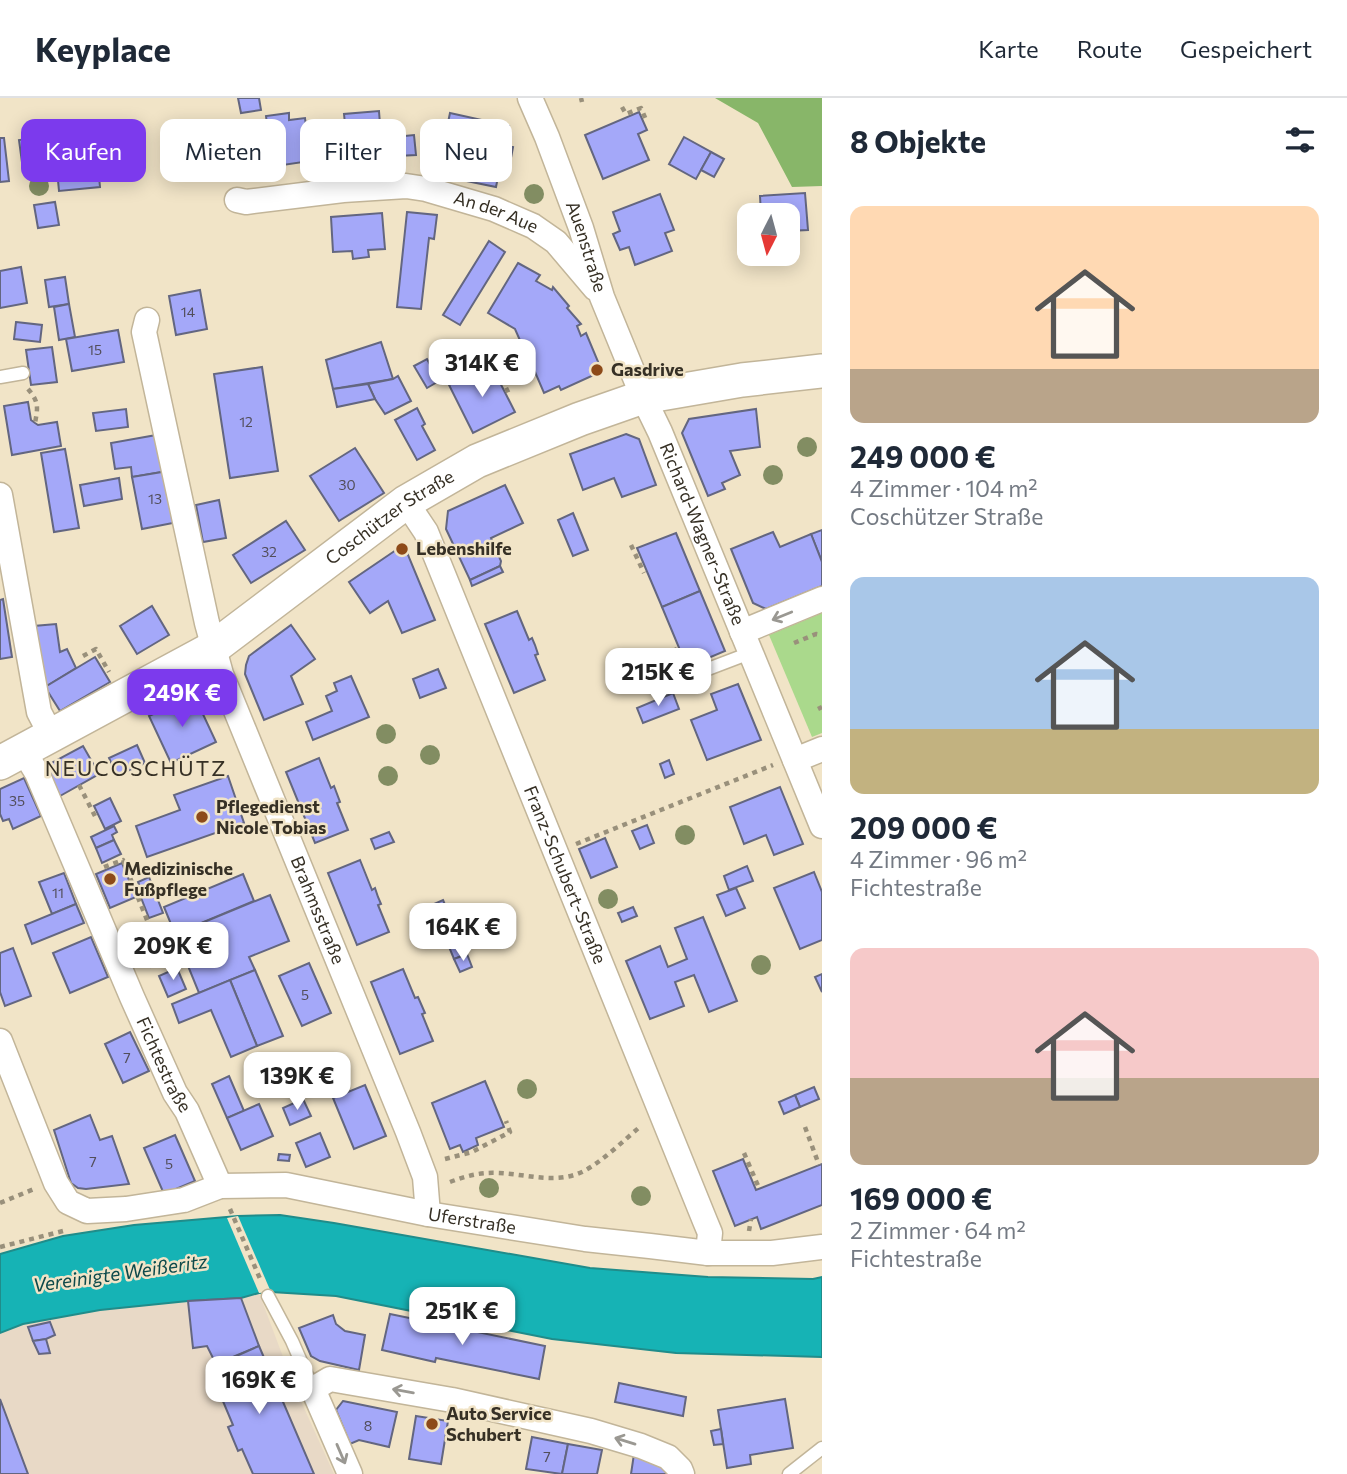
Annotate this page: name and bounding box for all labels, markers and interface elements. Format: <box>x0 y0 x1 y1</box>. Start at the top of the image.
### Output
text: Keyplace <box>35 28 171 69</box>
text: Karte <box>978 34 1039 63</box>
text: Route <box>1077 34 1142 63</box>
text: Gespeichert <box>1180 34 1312 63</box>
chip: Kaufen <box>21 119 146 182</box>
chip: Mieten <box>160 119 286 182</box>
chip: Filter <box>300 119 406 182</box>
chip: Neu <box>420 119 512 182</box>
icon: filters <box>1281 121 1319 159</box>
text: 8 Objekte <box>850 122 986 159</box>
street label: An der Aue <box>451 186 542 237</box>
street label: Auenstraße <box>562 198 612 295</box>
north arrow <box>737 203 800 266</box>
map controls <box>737 203 800 266</box>
icon: home <box>1022 251 1148 377</box>
house number: 14 <box>181 303 196 320</box>
pin: 314K € <box>425 340 539 399</box>
house number: 15 <box>88 341 102 358</box>
text: 314K € <box>445 348 519 376</box>
place label: Gasdrive <box>611 358 684 380</box>
marker: Gasdrive <box>589 362 605 378</box>
house number: 12 <box>239 413 253 430</box>
text: 249 000 € <box>850 437 996 474</box>
street label: Richard-Wagner-Straße <box>656 439 750 628</box>
street label: Coschützer Straße <box>321 465 458 569</box>
text: 4 Zimmer · 104 m² <box>850 474 1038 502</box>
house number: 30 <box>338 476 356 493</box>
house number: 13 <box>148 490 162 507</box>
text: Coschützer Straße <box>850 502 1043 530</box>
place label: Lebenshilfe <box>416 537 512 559</box>
marker: Lebenshilfe <box>394 541 410 557</box>
house number: 32 <box>261 543 277 560</box>
one-way arrow <box>772 610 793 623</box>
icon: home <box>1022 622 1148 748</box>
pin: 215K € <box>601 648 715 708</box>
text: 215K € <box>621 657 695 685</box>
pin: 249K € <box>125 670 239 729</box>
text: 249K € <box>143 678 221 706</box>
district label: NEUCOSCHÜTZ <box>45 755 227 780</box>
street label: Franz-Schubert-Straße <box>520 782 612 967</box>
house number: 35 <box>9 792 25 809</box>
place label: Pflegedienst Nicole Tobias <box>216 795 326 838</box>
text: 209 000 € <box>850 808 998 845</box>
marker: Pflegedienst Nicole Tobias <box>194 809 210 825</box>
text: 4 Zimmer · 96 m² <box>850 845 1027 873</box>
street label: Brahmsstraße <box>286 852 350 967</box>
place label: Medizinische Fußpflege <box>124 857 233 900</box>
marker: Medizinische Fußpflege <box>102 871 118 887</box>
text: Fichtestraße <box>850 873 982 901</box>
house number: 11 <box>52 884 64 901</box>
pin: 164K € <box>406 904 520 963</box>
text: 164K € <box>425 912 501 940</box>
pin: 209K € <box>116 922 230 982</box>
text: 209K € <box>133 931 213 959</box>
house number: 5 <box>301 986 309 1003</box>
icon: home <box>1022 993 1148 1119</box>
street label: Fichtestraße <box>132 1013 197 1116</box>
house number: 7 <box>123 1049 131 1066</box>
pin: 139K € <box>240 1052 354 1112</box>
text: 139K € <box>260 1061 334 1089</box>
house number: 7 <box>89 1153 97 1170</box>
house number: 5 <box>165 1155 173 1172</box>
text: 169 000 € <box>850 1179 993 1216</box>
street label: Uferstraße <box>427 1202 518 1238</box>
text: 2 Zimmer · 64 m² <box>850 1216 1026 1244</box>
text: Fichtestraße <box>850 1244 982 1272</box>
water label: Vereinigte Weißeritz <box>31 1249 209 1296</box>
pin: 251K € <box>405 1288 519 1347</box>
text: 251K € <box>425 1296 499 1324</box>
pin: 169K € <box>202 1356 316 1416</box>
text: 169K € <box>221 1365 297 1393</box>
one-way arrow <box>392 1384 415 1398</box>
place label: Auto Service Schubert <box>446 1402 551 1445</box>
marker: Auto Service Schubert <box>424 1416 440 1432</box>
house number: 8 <box>364 1417 372 1434</box>
one-way arrow <box>614 1434 636 1447</box>
one-way arrow <box>336 1443 349 1464</box>
house number: 7 <box>543 1448 551 1465</box>

